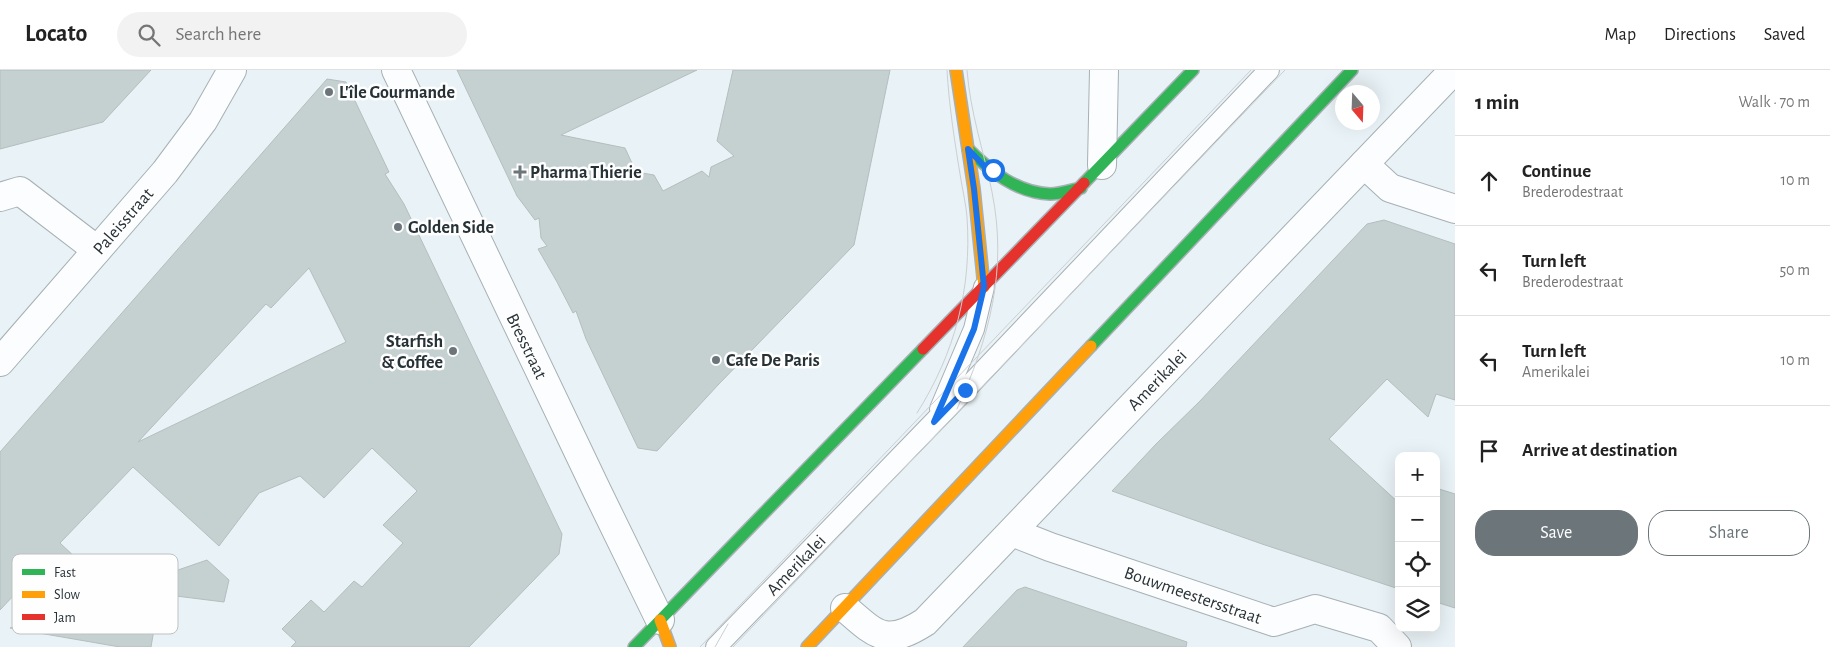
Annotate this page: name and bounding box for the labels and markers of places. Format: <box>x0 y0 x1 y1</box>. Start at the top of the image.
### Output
place label: L'île Gourmande <box>339 84 455 102</box>
marker: L'île Gourmande <box>323 86 335 98</box>
place label: Pharma Thierie <box>530 164 642 182</box>
marker: Pharma Thierie <box>514 166 526 178</box>
place label: Golden Side <box>408 219 494 237</box>
marker: Golden Side <box>392 221 404 233</box>
place label: Starfish & Coffee <box>381 333 443 372</box>
marker: Starfish & Coffee <box>447 345 459 357</box>
place label: Cafe De Paris <box>726 352 820 370</box>
marker: Cafe De Paris <box>710 354 722 366</box>

